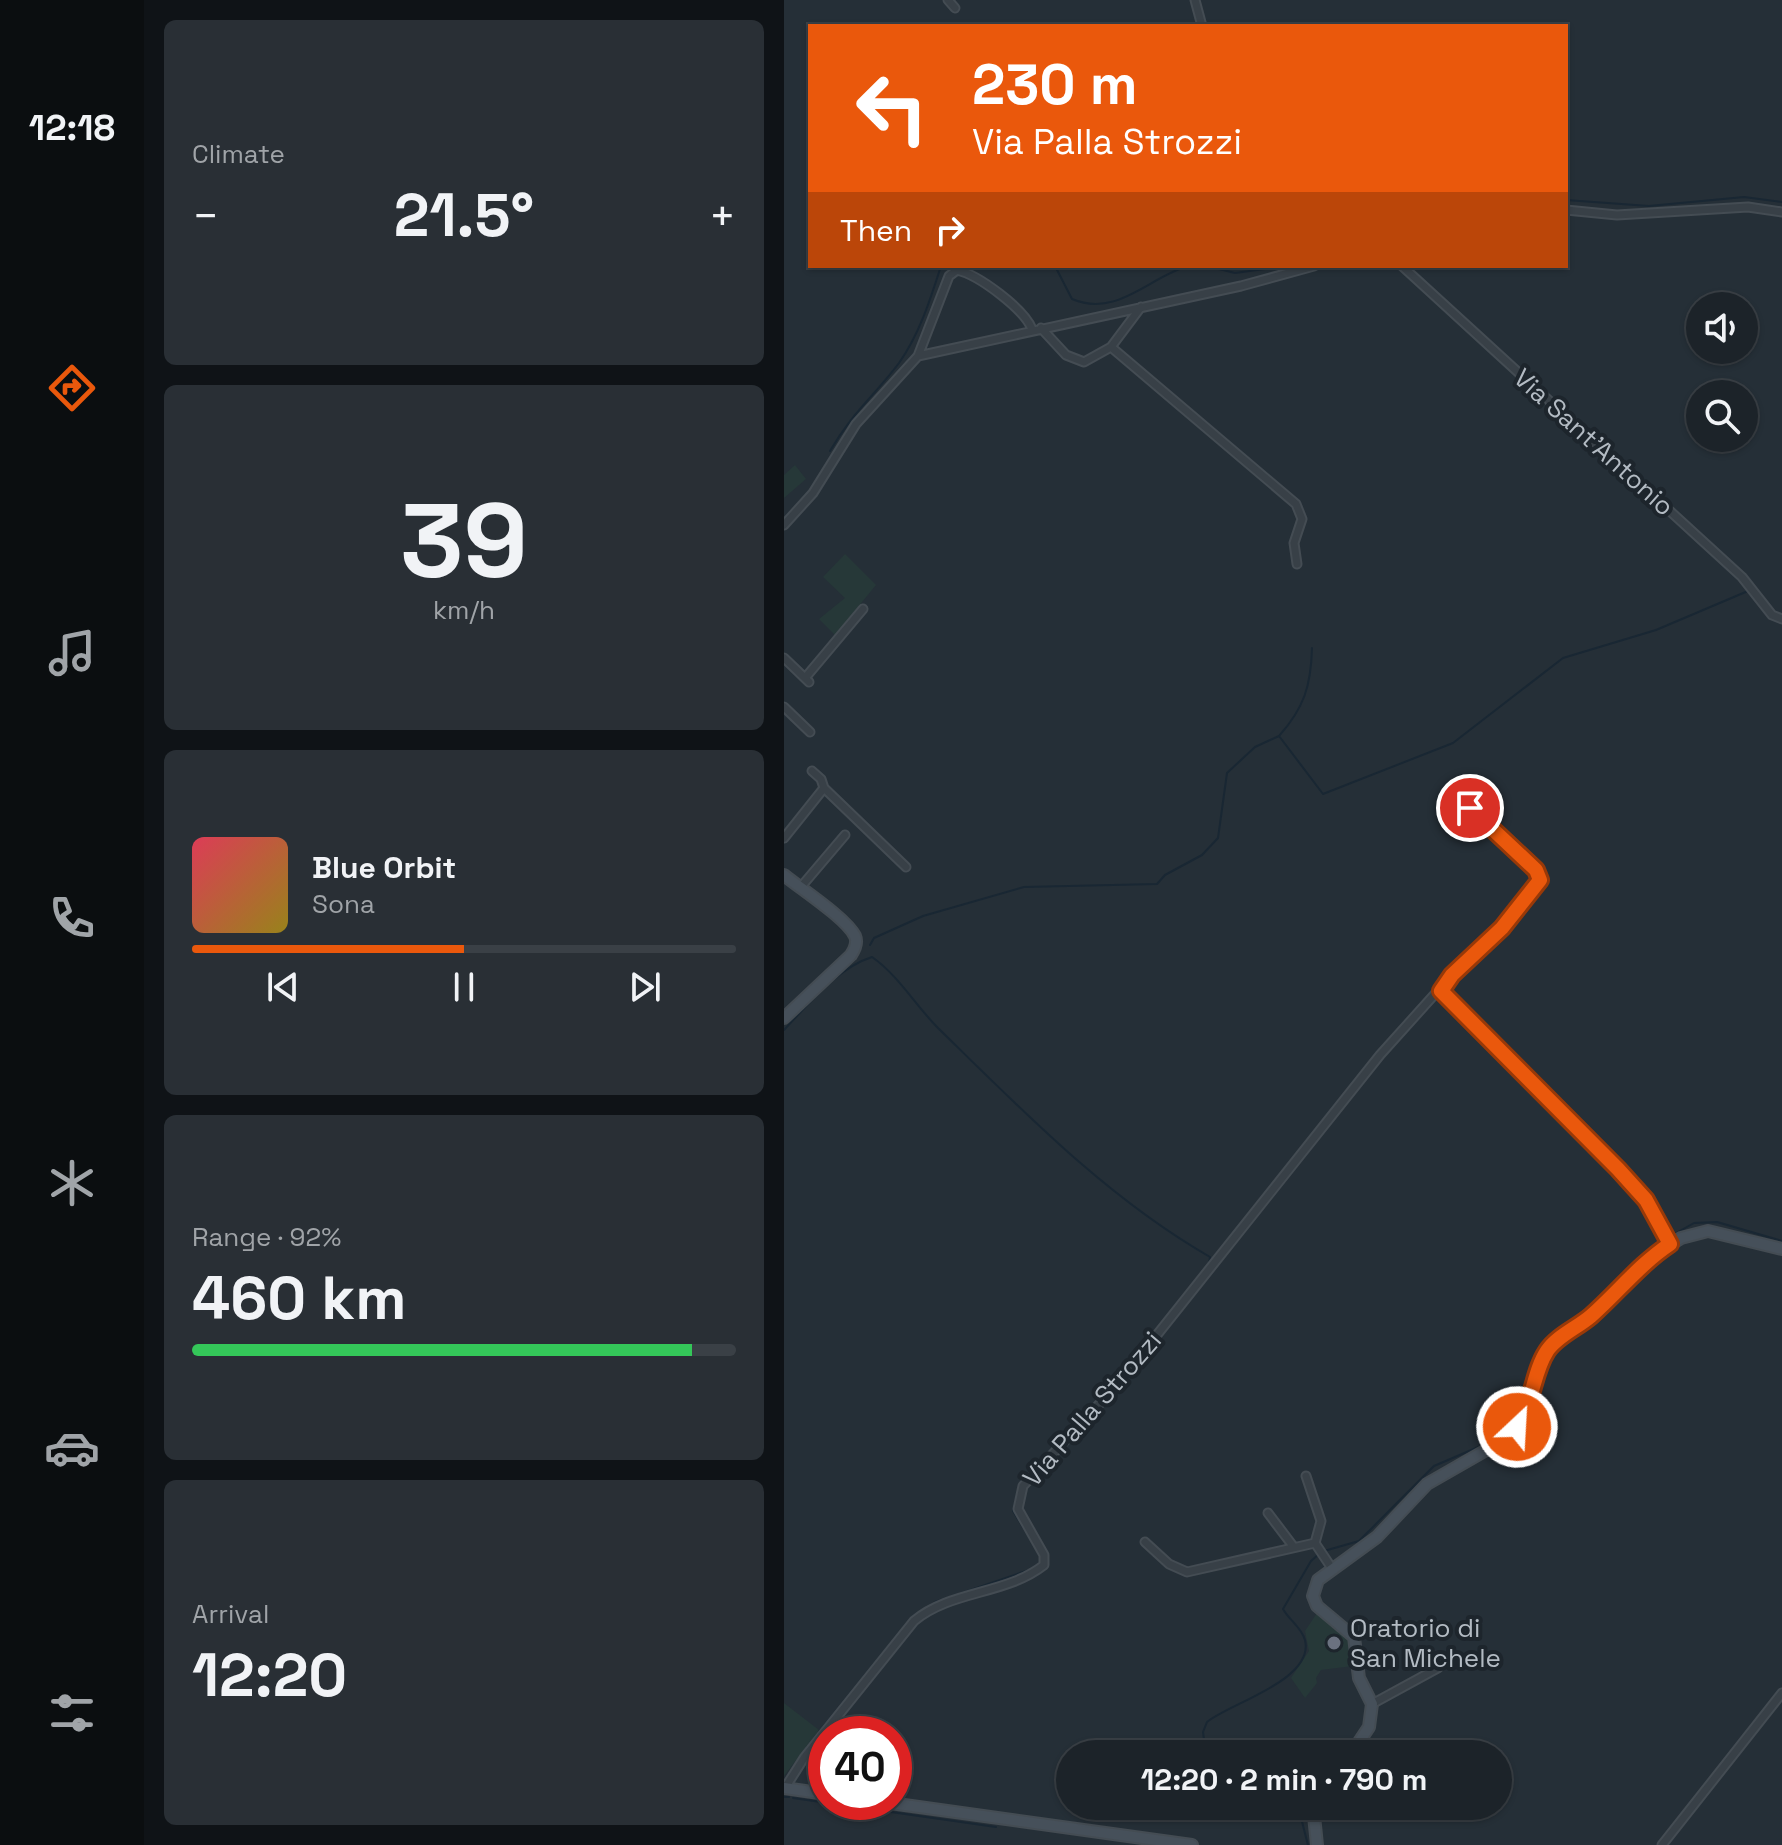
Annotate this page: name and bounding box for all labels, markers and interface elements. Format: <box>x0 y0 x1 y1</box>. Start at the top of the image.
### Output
text: 230 m <box>972 49 1138 120</box>
icon: left <box>840 56 944 160</box>
text: 12:18 <box>29 105 115 151</box>
text: Via Palla Strozzi <box>972 119 1242 165</box>
text: Climate <box>192 137 285 171</box>
text: 21.5° <box>394 177 534 254</box>
text: − <box>192 188 219 244</box>
text: + <box>709 188 736 244</box>
icon: right <box>928 208 972 252</box>
text: Then <box>840 211 912 250</box>
map controls <box>1686 292 1758 452</box>
button: sound <box>1686 292 1758 364</box>
icon: directions <box>44 360 100 416</box>
street label: Via Sant'Antonio <box>1507 361 1681 523</box>
button: search <box>1686 380 1758 452</box>
text: 39 <box>400 475 528 607</box>
text: km/h <box>433 593 495 627</box>
icon: music <box>44 625 100 681</box>
pin <box>1436 774 1504 842</box>
icon: arrive <box>1448 786 1492 830</box>
text: Blue Orbit <box>312 848 456 887</box>
text: Sona <box>312 887 375 921</box>
icon: phone <box>44 890 100 946</box>
icon: previous <box>261 965 305 1009</box>
icon: pause <box>442 965 486 1009</box>
icon: next <box>623 965 667 1009</box>
icon: climate <box>44 1155 100 1211</box>
text: Range · 92% <box>192 1220 341 1254</box>
text: 460 km <box>192 1260 406 1337</box>
street label: Via Palla Strozzi <box>1015 1324 1169 1494</box>
position arrow <box>1475 1385 1559 1469</box>
icon: car <box>44 1420 100 1476</box>
text: Arrival <box>192 1597 269 1631</box>
place label: Oratorio di San Michele <box>1350 1611 1501 1675</box>
marker: Oratorio di San Michele <box>1325 1634 1343 1652</box>
text: 12:20 <box>192 1637 347 1714</box>
icon: filters <box>44 1685 100 1741</box>
speed limit sign: 40 <box>808 1716 912 1820</box>
text: 12:20 · 2 min · 790 m <box>1141 1760 1427 1799</box>

